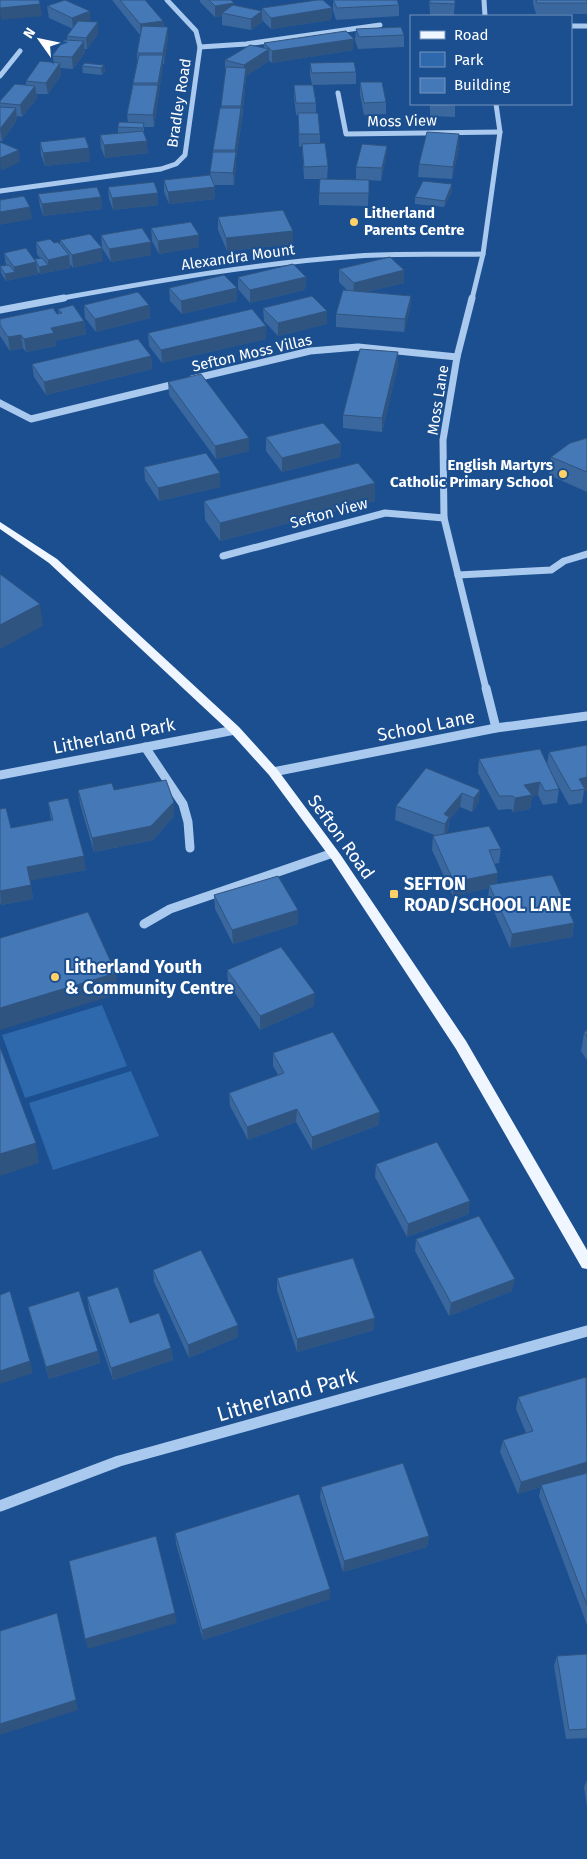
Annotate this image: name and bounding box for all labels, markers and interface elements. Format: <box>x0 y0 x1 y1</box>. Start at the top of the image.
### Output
north arrow <box>15 15 65 65</box>
legend <box>410 15 572 105</box>
text: N <box>20 25 39 42</box>
text: Road <box>454 26 489 44</box>
text: Park <box>454 51 484 69</box>
street label: Bradley Road <box>163 57 195 149</box>
text: Building <box>454 76 510 94</box>
street label: Moss View <box>367 111 437 131</box>
place label: Litherland Parents Centre <box>364 204 464 239</box>
marker: Litherland Parents Centre <box>348 216 360 228</box>
street label: Alexandra Mount <box>180 240 297 274</box>
street label: Sefton Moss Villas <box>190 330 314 376</box>
street label: Moss Lane <box>424 364 452 436</box>
place label: English Martyrs Catholic Primary School <box>390 456 554 491</box>
marker: English Martyrs Catholic Primary School <box>557 468 569 480</box>
street label: Sefton View <box>288 494 370 532</box>
street label: School Lane <box>375 706 477 746</box>
street label: Litherland Park <box>51 713 178 759</box>
street label: Sefton Road <box>303 790 379 884</box>
place label: SEFTON ROAD/SCHOOL LANE <box>404 873 571 916</box>
marker: SEFTON ROAD/SCHOOL LANE <box>388 888 400 900</box>
place label: Litherland Youth & Community Centre <box>65 956 234 999</box>
marker: Litherland Youth & Community Centre <box>49 971 61 983</box>
street label: Litherland Park <box>214 1362 361 1427</box>

